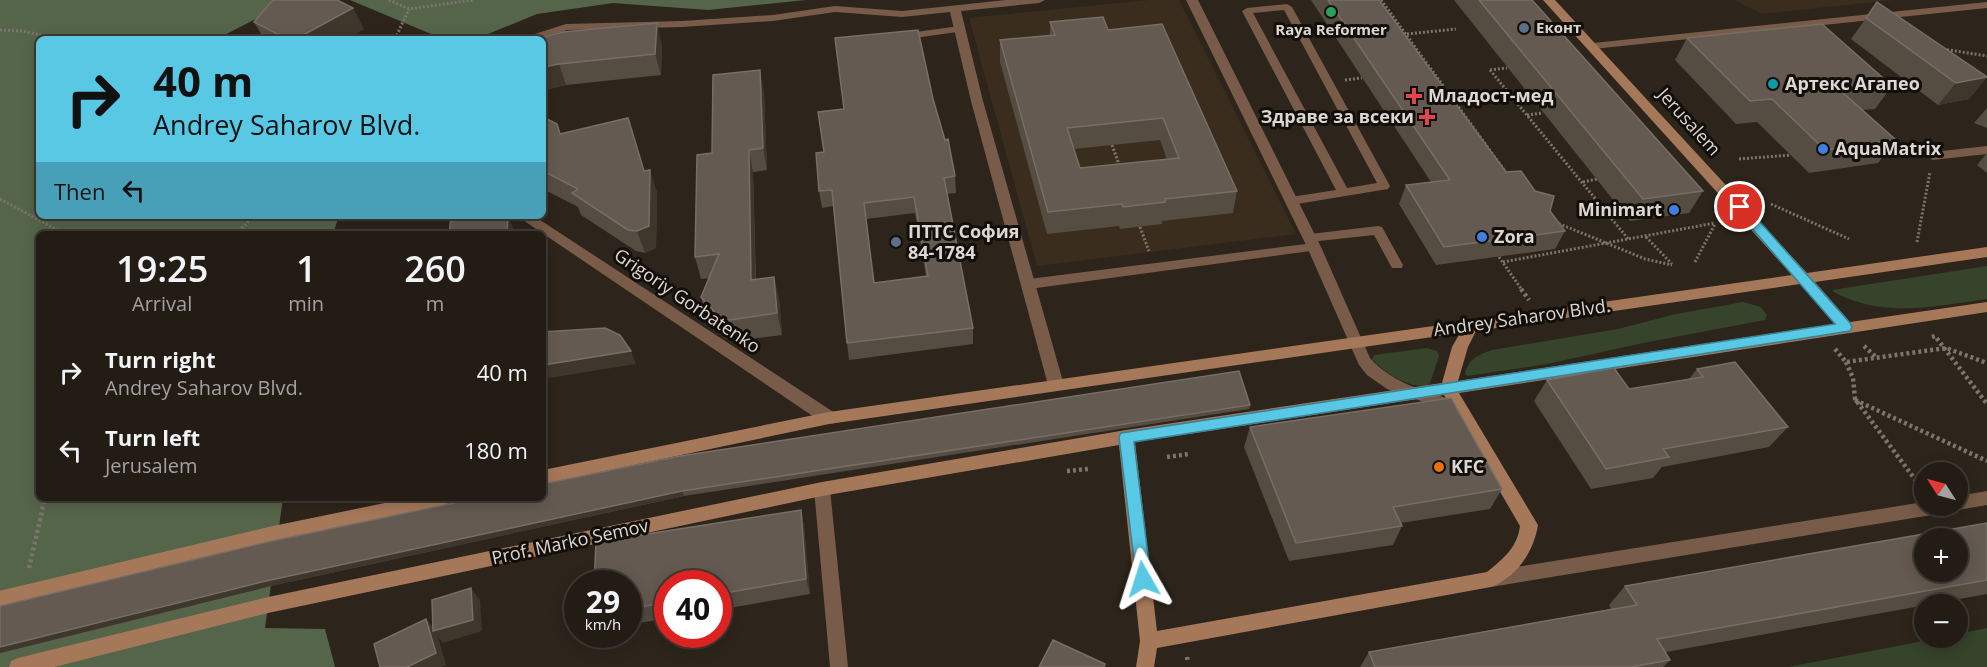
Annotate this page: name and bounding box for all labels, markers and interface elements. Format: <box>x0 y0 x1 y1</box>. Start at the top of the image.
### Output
marker: Raya Reformer <box>1324 5 1338 19</box>
place label: Еконт <box>1536 17 1581 37</box>
place label: Raya Reformer <box>1275 19 1387 39</box>
marker: Еконт <box>1517 21 1531 35</box>
text: 40 m <box>153 52 253 109</box>
icon: right <box>54 60 132 138</box>
place label: Артекс Агапео <box>1785 71 1920 95</box>
marker: Артекс Агапео <box>1766 77 1780 91</box>
street label: Jerusalem <box>1652 81 1727 160</box>
place label: Младост-мед <box>1428 83 1553 107</box>
marker: Младост-мед <box>1405 87 1423 105</box>
place label: Здраве за всеки <box>1261 104 1414 128</box>
text: Andrey Saharov Blvd. <box>153 106 420 143</box>
marker: Здраве за всеки <box>1418 108 1436 126</box>
place label: AquaMatrix <box>1835 136 1942 160</box>
marker: AquaMatrix <box>1816 142 1830 156</box>
icon: left <box>117 174 150 207</box>
text: Then <box>54 176 105 206</box>
pin <box>1714 181 1765 232</box>
icon: arrive <box>1723 190 1756 223</box>
place label: Minimart <box>1578 197 1662 221</box>
marker: Minimart <box>1667 203 1681 217</box>
place label: ПТТС София 84-1784 <box>908 219 1019 264</box>
place label: Zora <box>1494 224 1535 248</box>
marker: Zora <box>1475 230 1489 244</box>
marker: ПТТС София 84-1784 <box>889 235 903 249</box>
street label: Grigoriy Gorbatenko <box>610 242 765 358</box>
text: 19:25 <box>116 244 208 293</box>
text: 1 <box>296 244 317 293</box>
text: 260 <box>404 244 466 293</box>
text: Arrival <box>132 290 192 317</box>
text: min <box>288 290 324 317</box>
text: m <box>426 290 444 317</box>
street label: Andrey Saharov Blvd. <box>1432 293 1612 341</box>
text: Turn right <box>105 344 216 374</box>
icon: right <box>54 356 87 389</box>
text: 40 m <box>477 357 528 387</box>
text: Andrey Saharov Blvd. <box>105 374 303 401</box>
text: Turn left <box>105 422 200 452</box>
icon: left <box>54 434 87 467</box>
text: 180 m <box>464 435 528 465</box>
text: Jerusalem <box>105 452 197 479</box>
place label: KFC <box>1451 454 1484 478</box>
marker: KFC <box>1432 460 1446 474</box>
north arrow <box>1914 462 1968 516</box>
map controls <box>1914 462 1968 648</box>
street label: Prof. Marko Semov <box>489 513 650 569</box>
button: + <box>1914 528 1968 582</box>
position arrow <box>1111 547 1175 611</box>
speed limit sign: 40 <box>654 570 732 648</box>
text: 29 <box>586 581 620 622</box>
button: − <box>1914 594 1968 648</box>
text: km/h <box>585 614 621 634</box>

